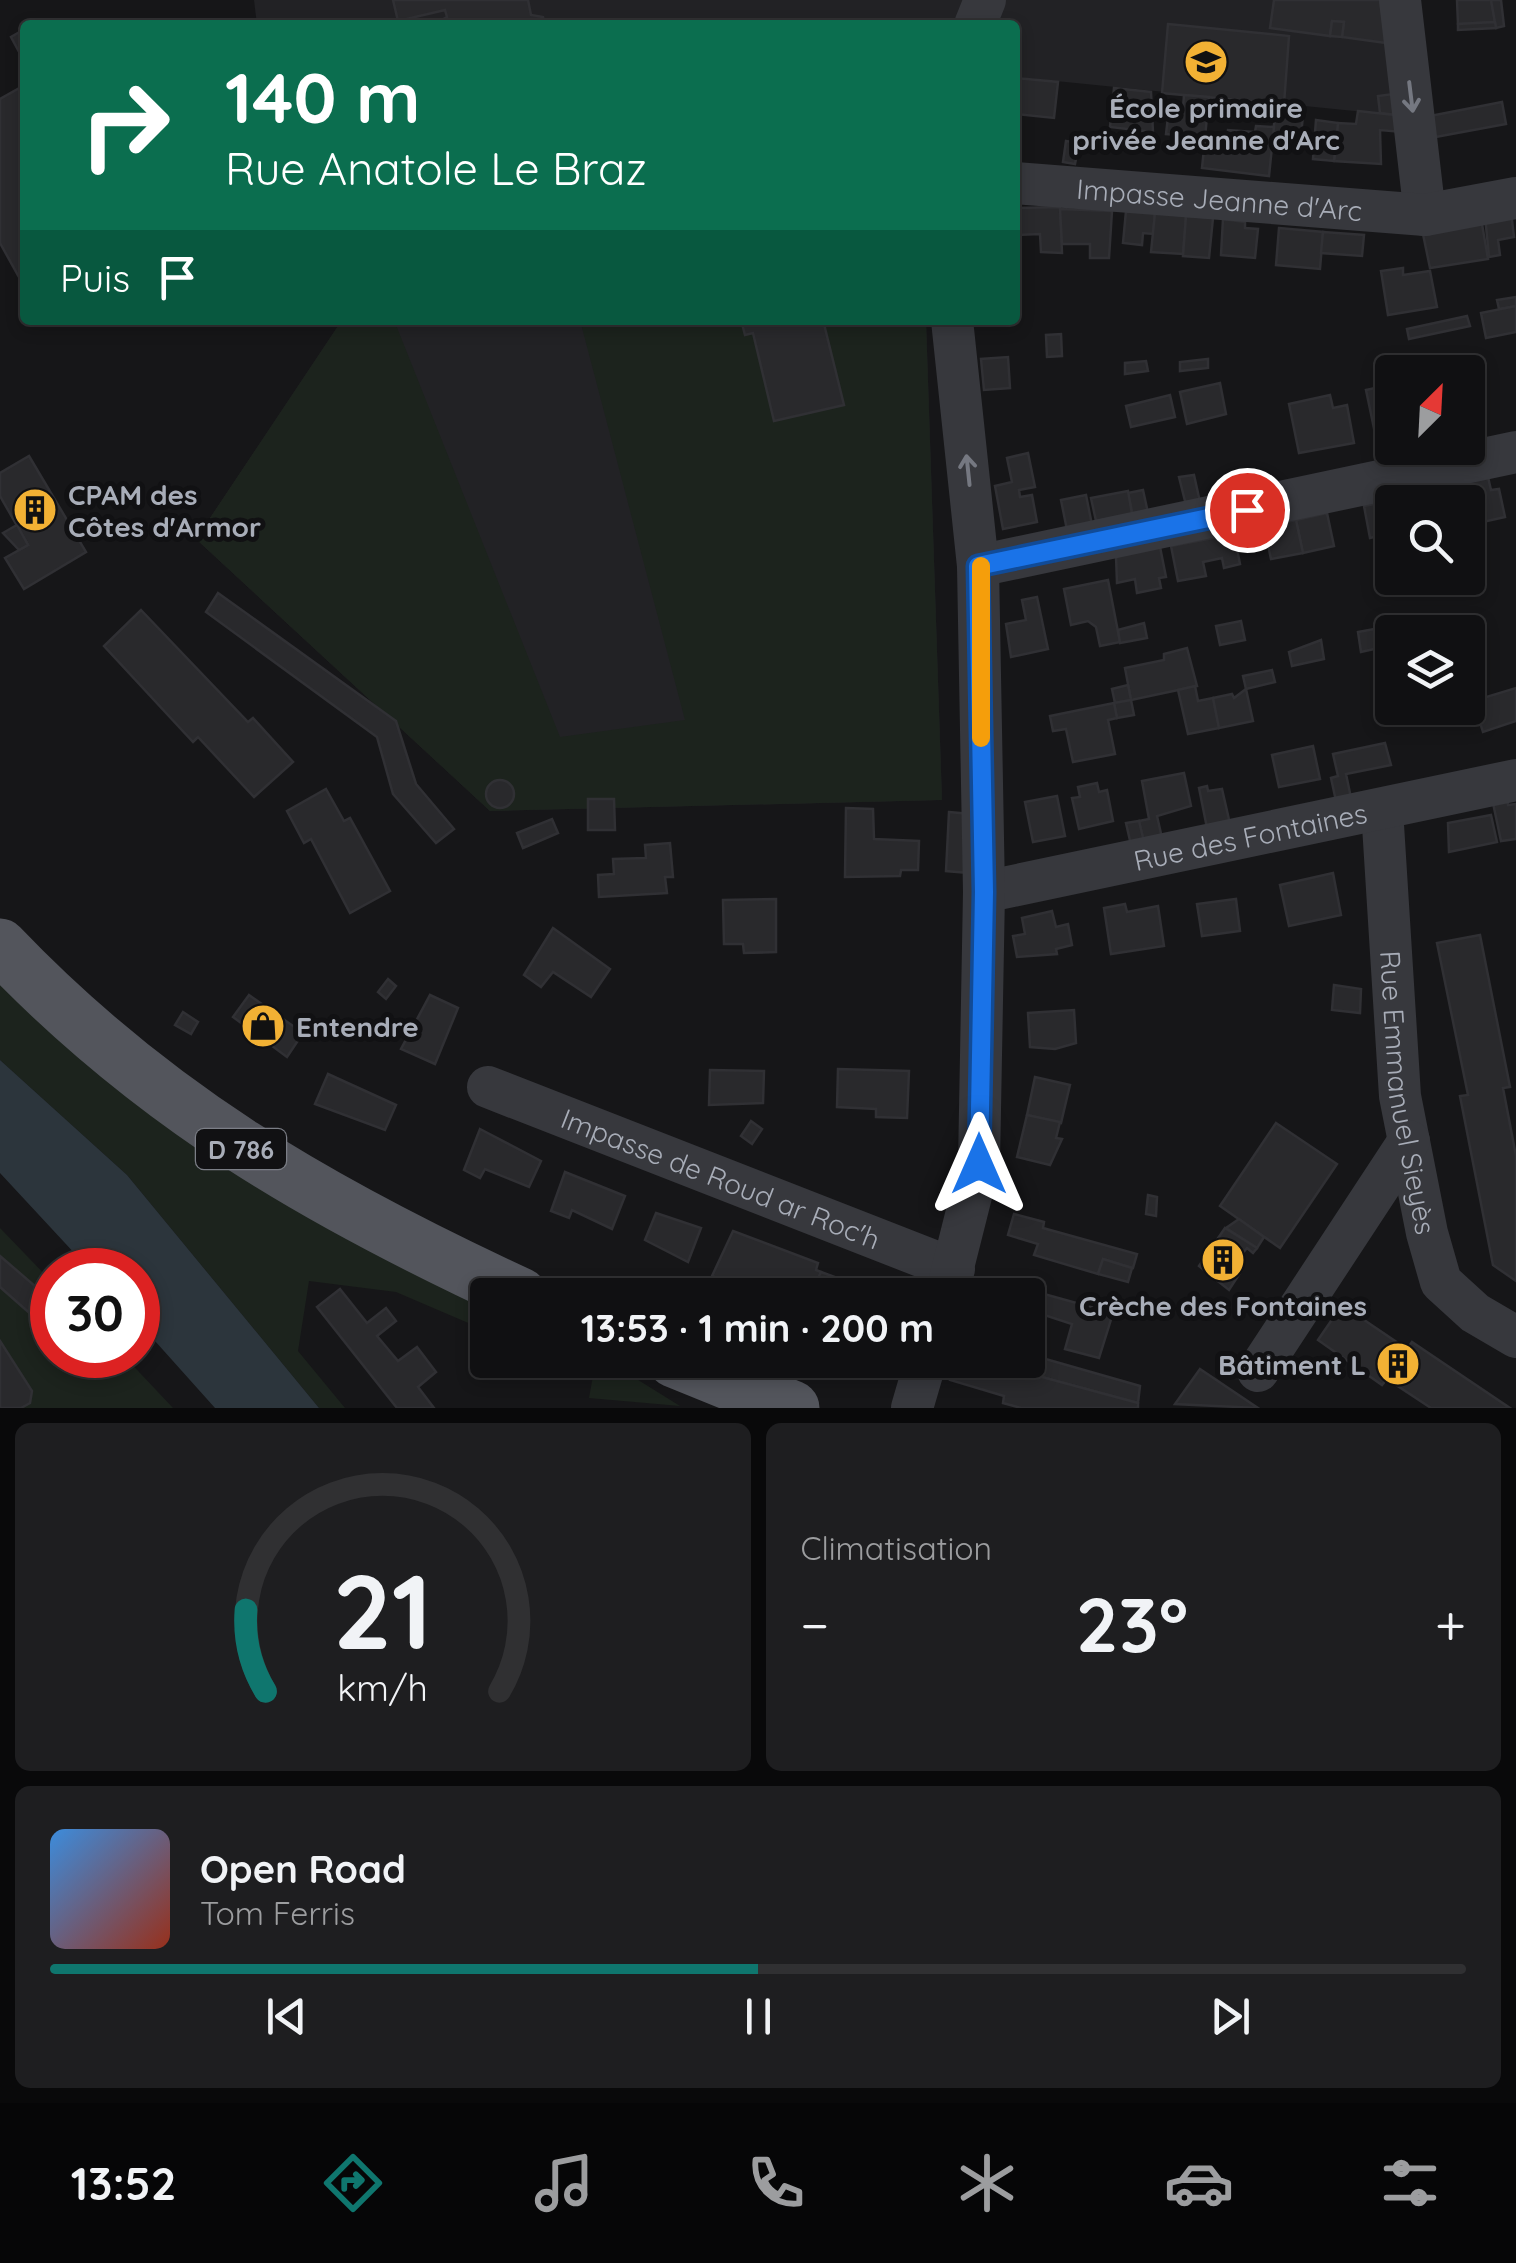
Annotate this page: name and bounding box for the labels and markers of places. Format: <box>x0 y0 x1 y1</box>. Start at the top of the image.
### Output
school or university icon: École primaire privée Jeanne d'Arc <box>1183 39 1229 85</box>
place label: École primaire privée Jeanne d'Arc <box>1072 90 1340 157</box>
pin <box>1205 468 1290 553</box>
place label: CPAM des Côtes d'Armor <box>68 477 261 544</box>
building icon: CPAM des Côtes d'Armor <box>12 487 58 533</box>
shop icon: Entendre <box>240 1003 286 1049</box>
place label: Entendre <box>296 1009 419 1044</box>
building icon: Crèche des Fontaines <box>1200 1237 1246 1283</box>
place label: Crèche des Fontaines <box>1079 1288 1367 1323</box>
building icon: Bâtiment L <box>1375 1341 1421 1387</box>
place label: Bâtiment L <box>1218 1347 1366 1382</box>

